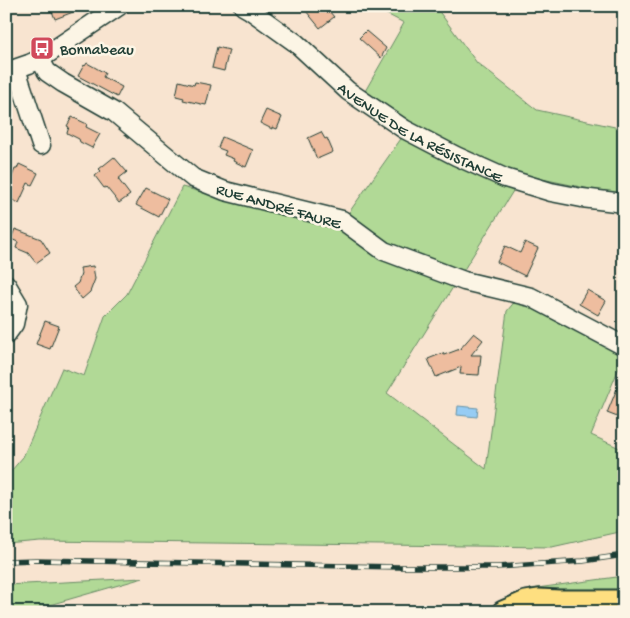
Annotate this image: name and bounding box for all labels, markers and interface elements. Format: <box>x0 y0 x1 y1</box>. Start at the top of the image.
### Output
bus stop icon: Bonnabeau <box>29 35 55 61</box>
place label: Bonnabeau <box>59 42 134 61</box>
street label: AVENUE DE LA RÉSISTANCE <box>332 80 506 189</box>
street label: RUE ANDRÉ FAURE <box>213 181 344 236</box>

